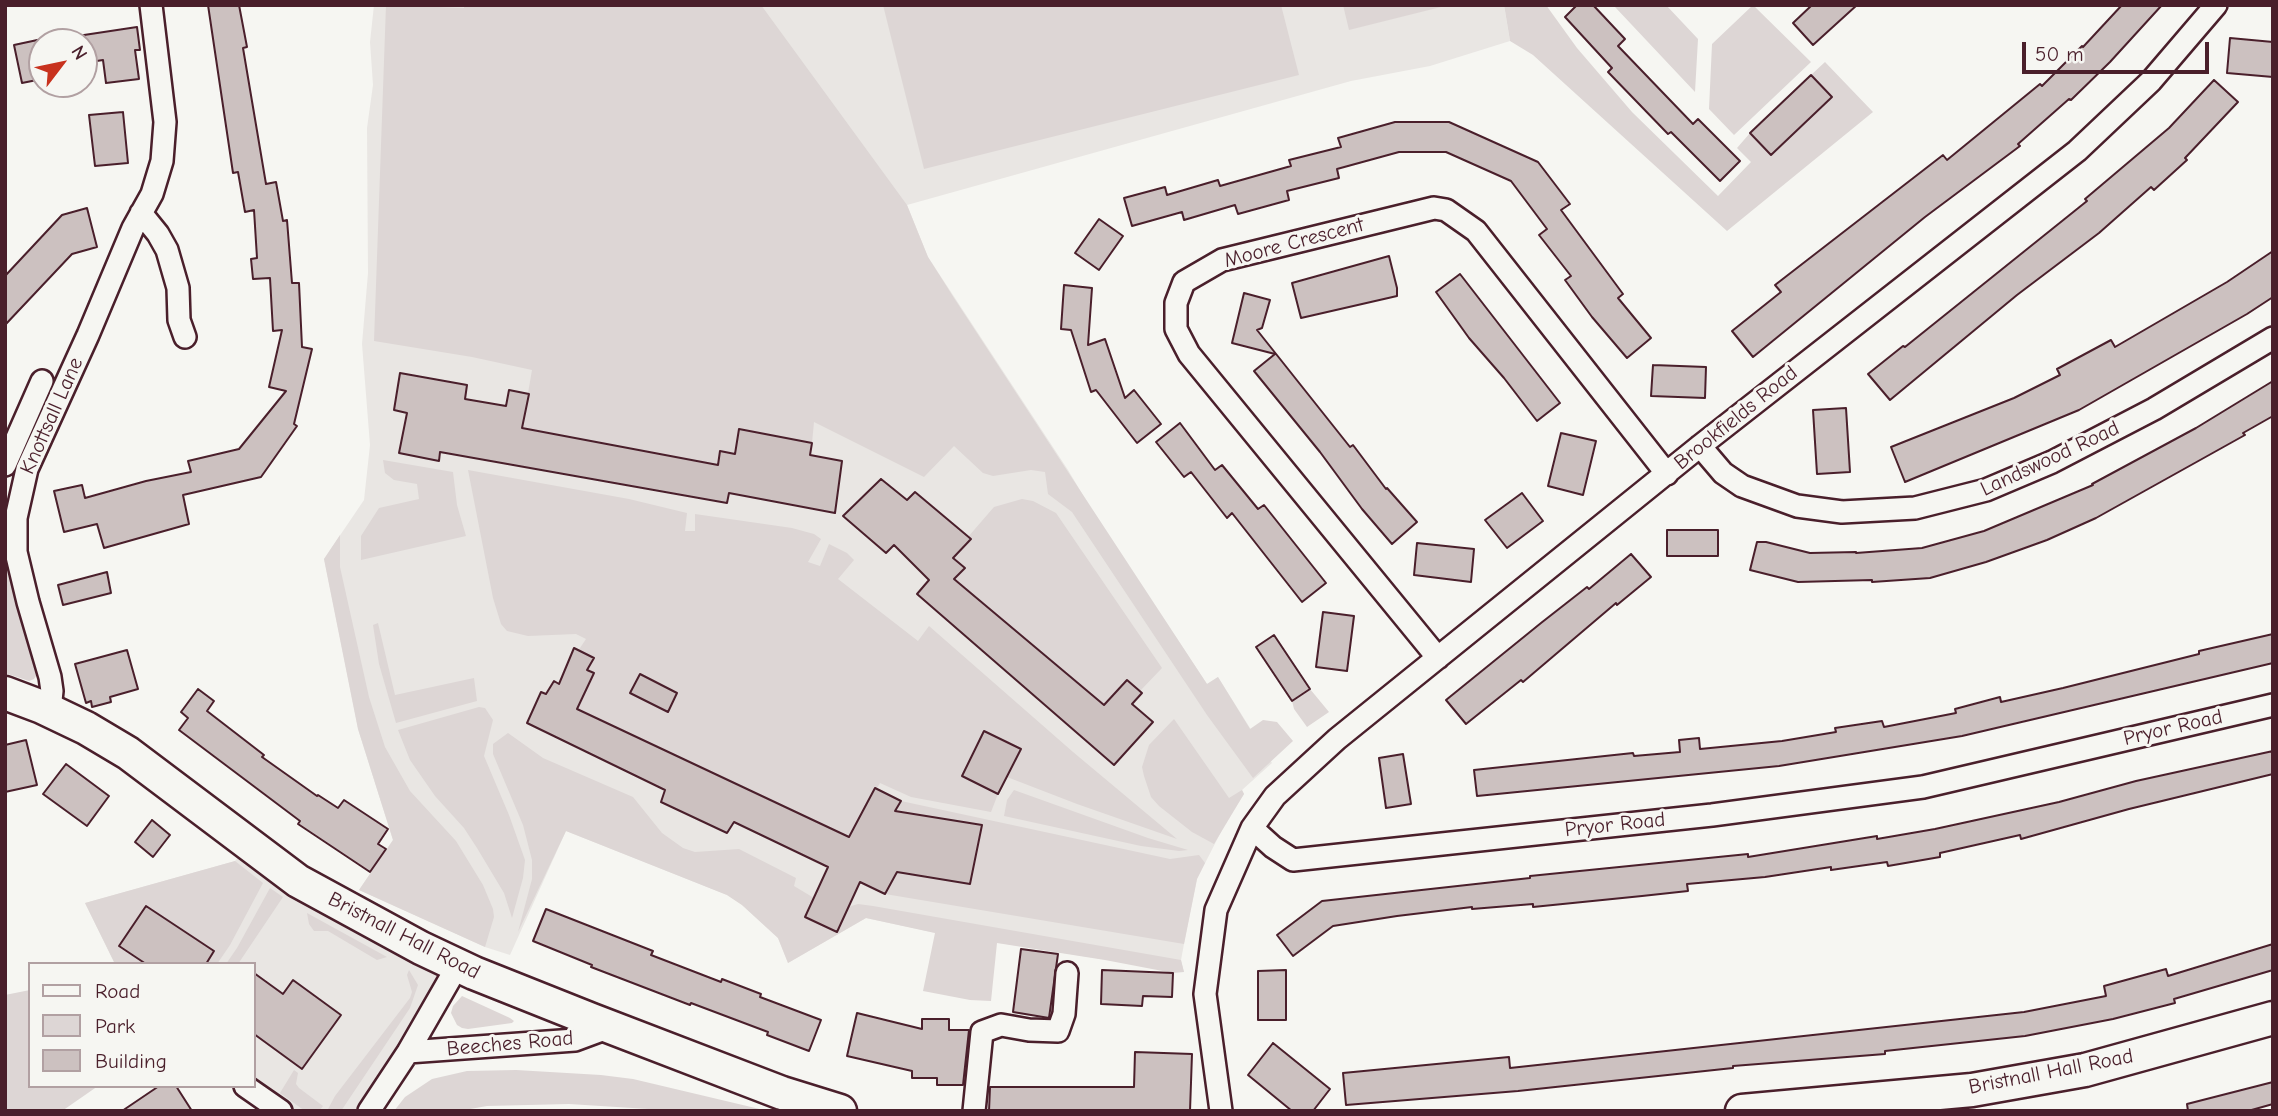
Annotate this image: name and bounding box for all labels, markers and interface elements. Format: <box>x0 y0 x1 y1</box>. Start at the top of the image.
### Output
north arrow <box>28 28 98 98</box>
scale bar <box>2026 28 2213 72</box>
text: N <box>66 42 92 64</box>
text: 50 m <box>2035 42 2084 66</box>
street label: Moore Crescent <box>1221 212 1367 274</box>
street label: Knottsall Lane <box>15 354 89 478</box>
street label: Brookfields Road <box>1669 361 1803 475</box>
street label: Landswood Road <box>1977 416 2123 502</box>
street label: Pryor Road <box>2121 704 2225 752</box>
street label: Pryor Road <box>1563 807 1667 843</box>
street label: Bristnall Hall Road <box>324 887 484 985</box>
legend <box>28 962 256 1088</box>
text: Road <box>95 979 140 1003</box>
text: Park <box>95 1014 135 1038</box>
street label: Beeches Road <box>446 1026 574 1062</box>
street label: Bristnall Hall Road <box>1967 1044 2135 1100</box>
text: Building <box>95 1049 167 1073</box>

